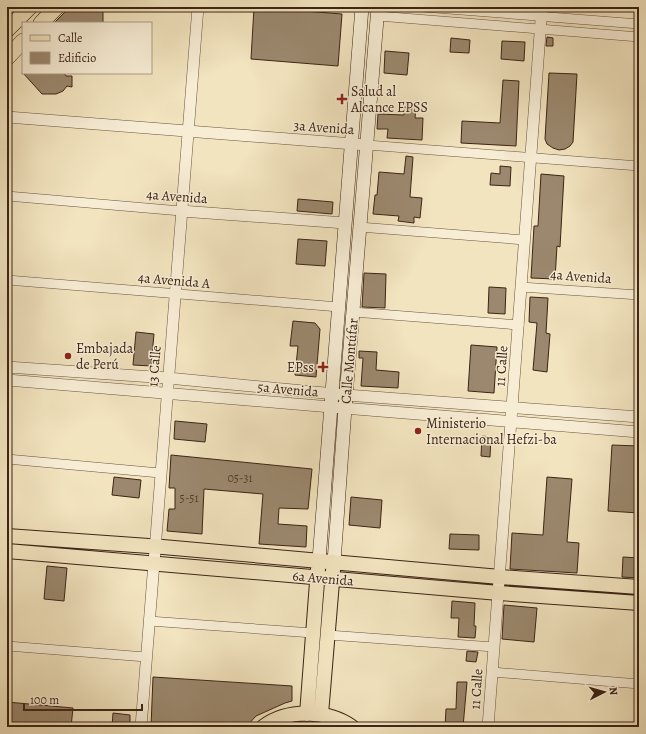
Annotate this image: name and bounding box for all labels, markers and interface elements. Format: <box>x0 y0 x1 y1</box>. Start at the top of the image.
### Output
legend <box>22 22 152 74</box>
text: Calle <box>58 30 82 46</box>
text: Edificio <box>58 50 96 66</box>
place label: Salud al Alcance EPSS <box>350 82 428 117</box>
marker: Salud al Alcance EPSS <box>336 93 348 105</box>
street label: 3a Avenida <box>293 116 355 139</box>
street label: 4a Avenida <box>146 185 209 208</box>
street label: 4a Avenida <box>550 265 613 288</box>
street label: 4a Avenida A <box>137 268 212 293</box>
street label: Calle Montúfar <box>336 317 363 405</box>
place label: Embajada de Perú <box>76 339 134 374</box>
street label: 13 Calle <box>143 344 166 388</box>
street label: 11 Calle <box>491 345 512 387</box>
marker: Embajada de Perú <box>63 351 73 361</box>
place label: EPss <box>287 358 314 377</box>
marker: EPss <box>317 361 329 373</box>
street label: 5a Avenida <box>257 377 320 402</box>
place label: Ministerio Internacional Hefzi-ba <box>426 414 557 449</box>
marker: Ministerio Internacional Hefzi-ba <box>413 426 423 436</box>
house number: 05-31 <box>227 470 253 486</box>
house number: 5-51 <box>180 490 198 506</box>
street label: 6a Avenida <box>291 566 355 591</box>
street label: 11 Calle <box>466 668 487 710</box>
north arrow <box>584 672 624 712</box>
scale bar <box>24 686 142 712</box>
text: N <box>606 686 621 696</box>
text: 100 m <box>30 692 59 708</box>

